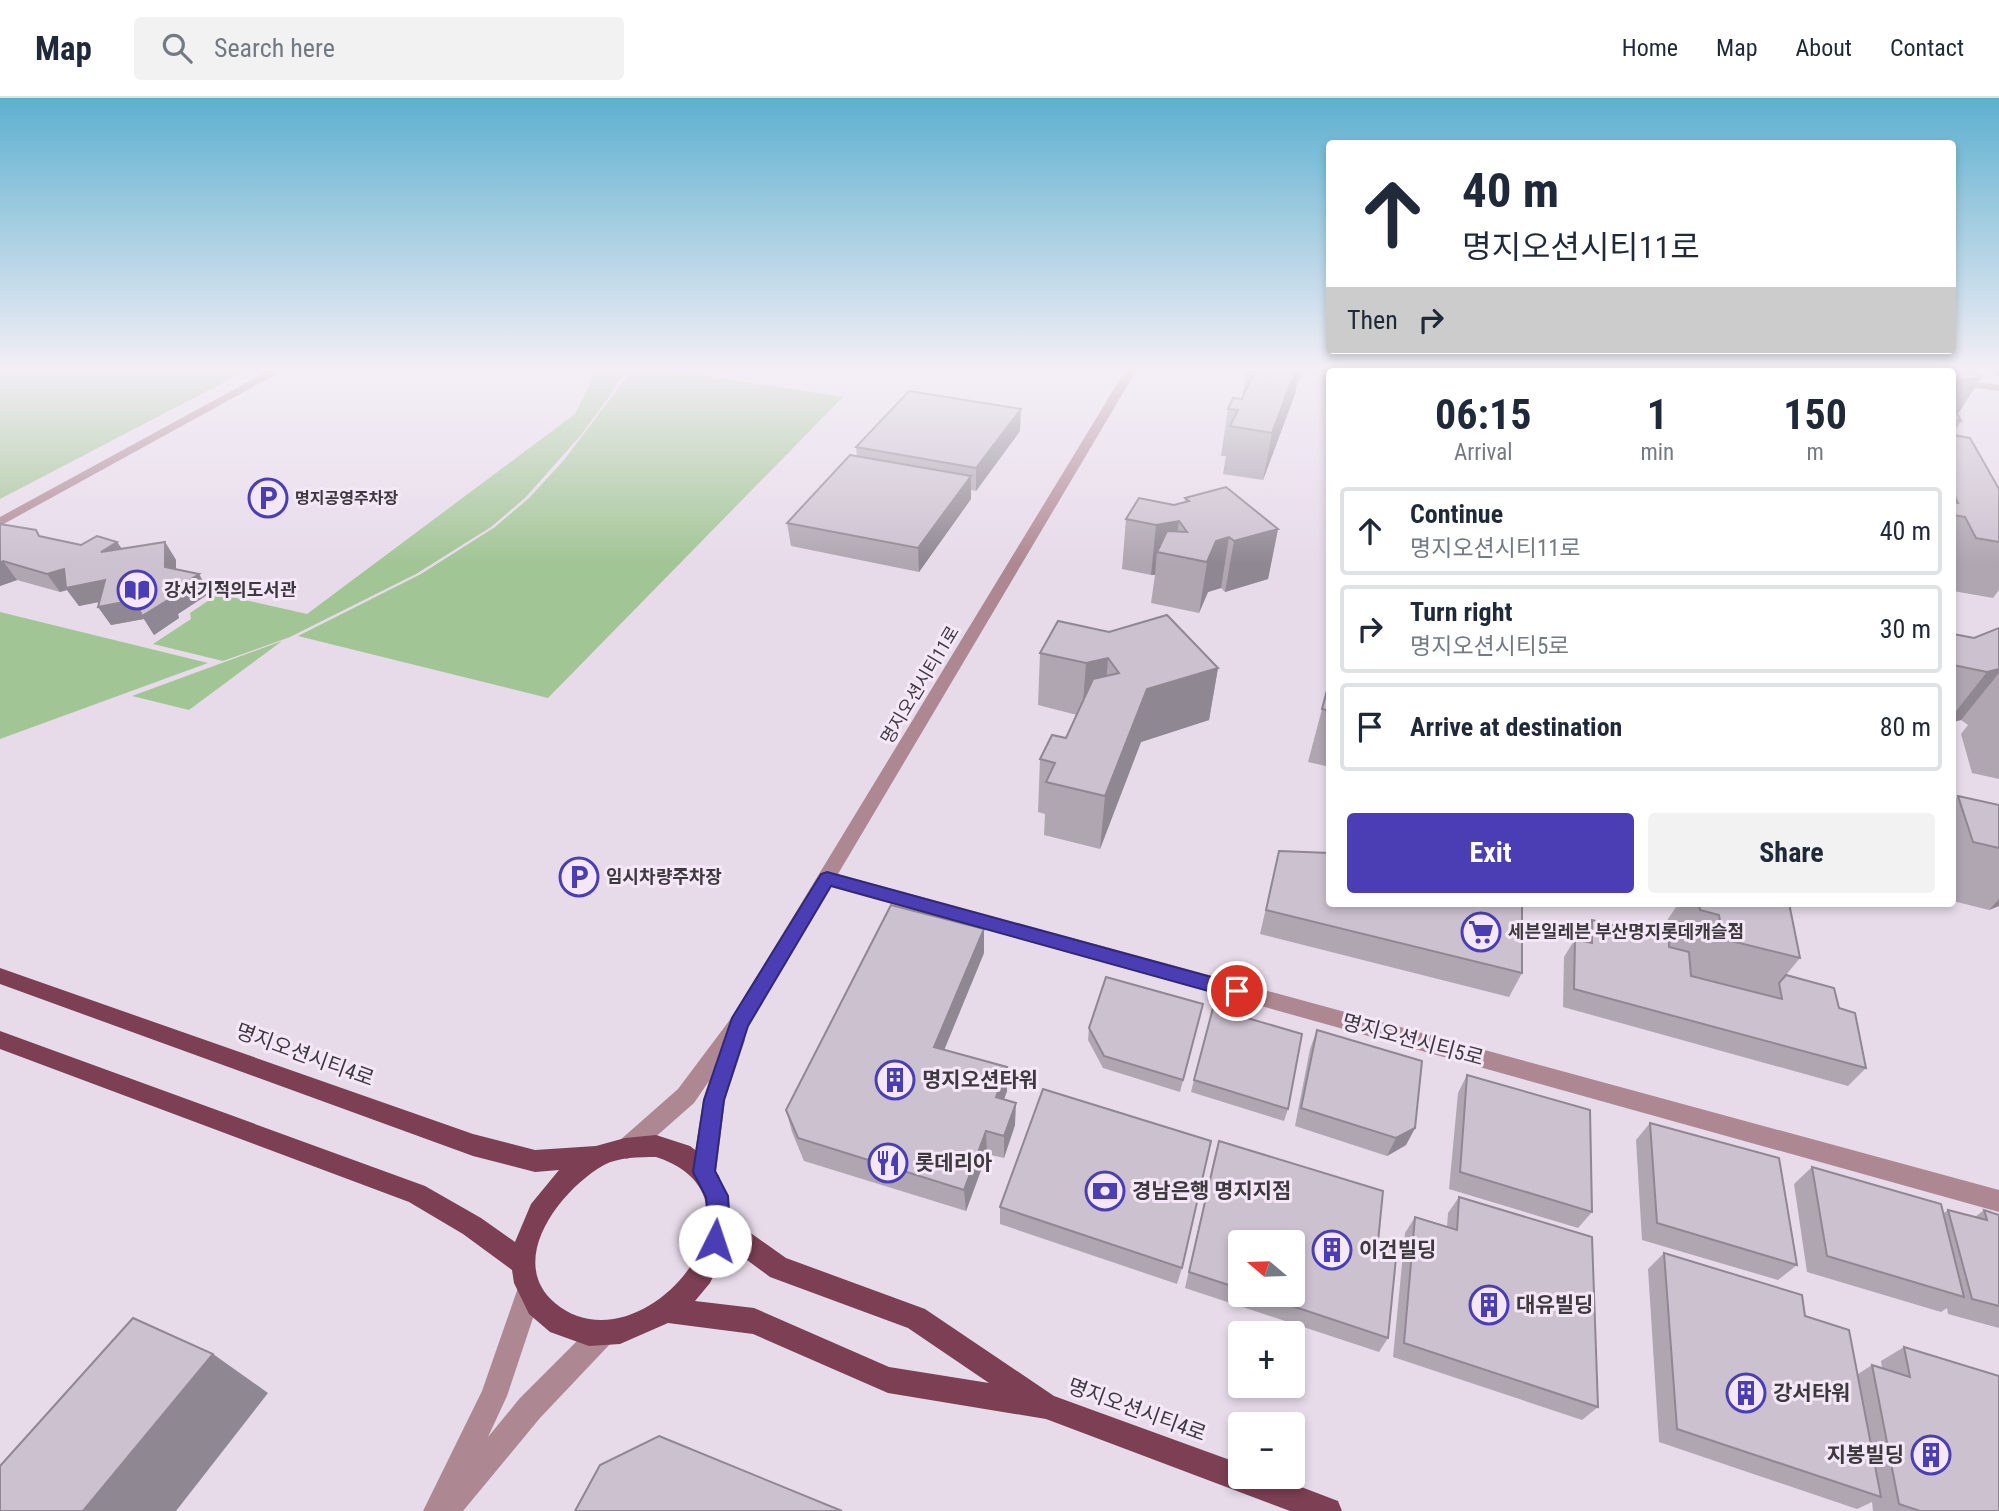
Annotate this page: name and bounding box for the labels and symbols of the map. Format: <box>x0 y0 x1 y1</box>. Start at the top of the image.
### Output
parking icon: 명지공영주차장 <box>247 477 289 519</box>
place label: 명지공영주차장 <box>295 489 398 508</box>
library icon: 강서기적의도서관 <box>116 569 158 611</box>
place label: 강서기적의도서관 <box>164 579 297 600</box>
street label: 명지오션시티11로 <box>876 622 963 747</box>
parking icon: 임시차량주차장 <box>558 856 600 898</box>
place label: 임시차량주차장 <box>606 866 722 887</box>
supermarket icon: 세븐일레븐 부산명지롯데캐슬점 <box>1460 911 1502 953</box>
place label: 세븐일레븐 부산명지롯데캐슬점 <box>1508 921 1744 942</box>
pin <box>1207 961 1267 1021</box>
street label: 명지오션시티5로 <box>1340 1010 1486 1070</box>
street label: 명지오션시티4로 <box>232 1019 378 1091</box>
building icon: 명지오션타워 <box>874 1059 916 1101</box>
place label: 명지오션타워 <box>922 1068 1038 1092</box>
restaurant icon: 롯데리아 <box>867 1142 909 1184</box>
place label: 롯데리아 <box>915 1151 992 1175</box>
bank icon: 경남은행 명지지점 <box>1084 1170 1126 1212</box>
place label: 경남은행 명지지점 <box>1132 1179 1291 1203</box>
position arrow <box>678 1204 752 1278</box>
building icon: 이건빌딩 <box>1311 1229 1353 1271</box>
north arrow <box>1228 1230 1306 1307</box>
place label: 이건빌딩 <box>1359 1238 1436 1262</box>
building icon: 대유빌딩 <box>1468 1284 1510 1326</box>
place label: 대유빌딩 <box>1516 1293 1593 1317</box>
building icon: 강서타워 <box>1725 1372 1767 1414</box>
street label: 명지오션시티4로 <box>1064 1374 1210 1446</box>
place label: 강서타워 <box>1773 1381 1850 1405</box>
building icon: 지봉빌딩 <box>1910 1434 1952 1476</box>
place label: 지봉빌딩 <box>1827 1443 1904 1467</box>

